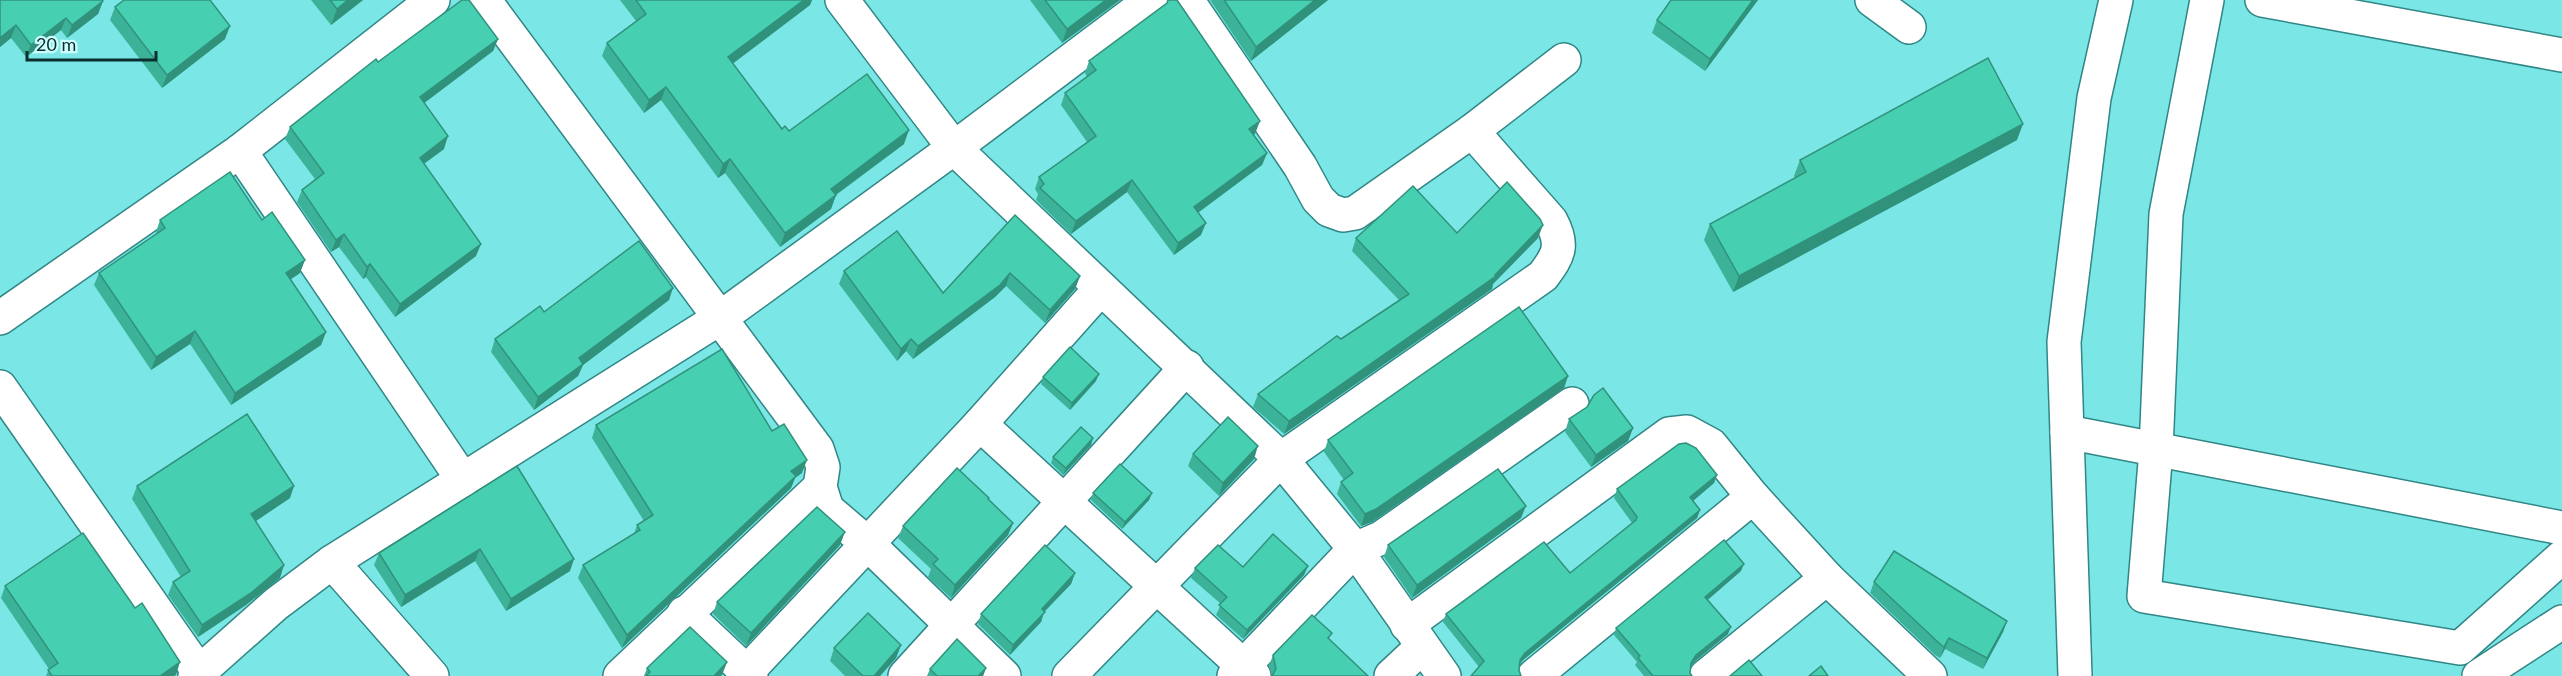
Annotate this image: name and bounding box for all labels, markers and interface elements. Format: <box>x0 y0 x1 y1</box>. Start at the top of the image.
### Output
scale bar <box>27 24 156 62</box>
text: 20 m <box>36 33 76 55</box>

